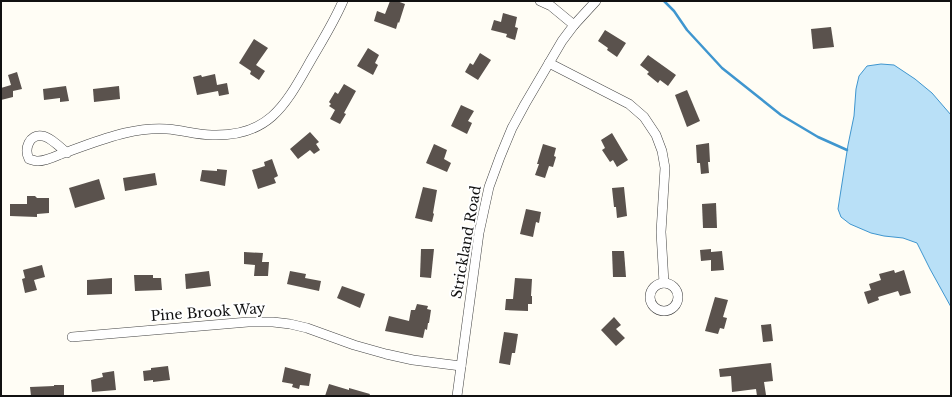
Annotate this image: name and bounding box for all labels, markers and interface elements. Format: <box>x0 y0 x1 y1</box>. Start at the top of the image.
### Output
street label: Strickland Road <box>447 184 485 300</box>
street label: Pine Brook Way <box>150 299 266 325</box>

